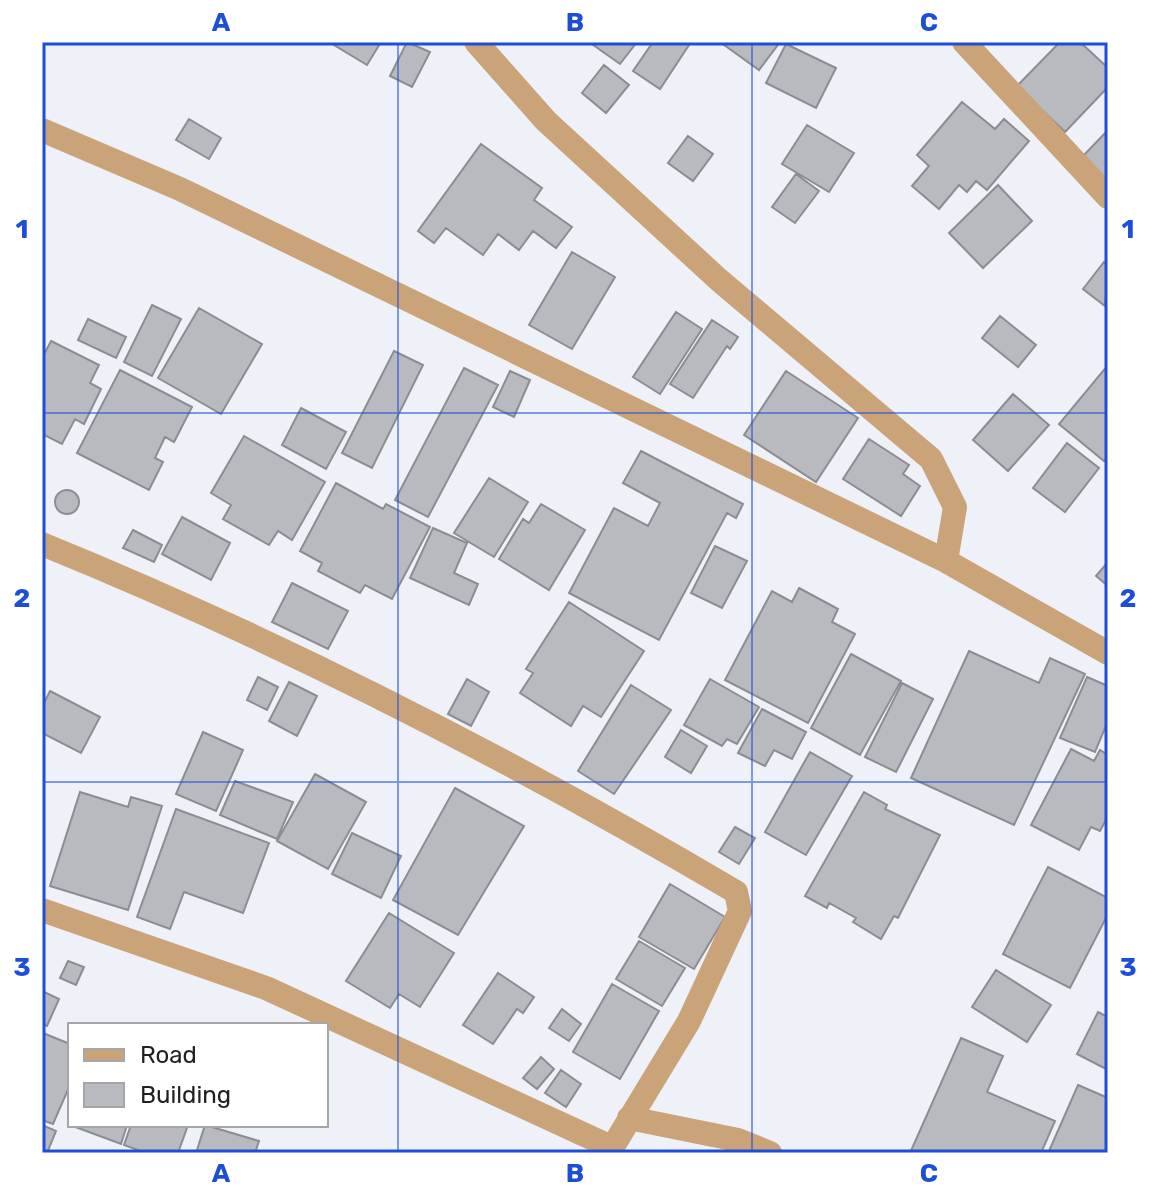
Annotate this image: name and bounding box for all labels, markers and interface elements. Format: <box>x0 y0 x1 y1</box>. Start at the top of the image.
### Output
text: A <box>212 7 231 38</box>
text: B <box>566 7 584 38</box>
text: C <box>920 7 938 38</box>
text: 1 <box>16 214 28 245</box>
text: 1 <box>1122 214 1134 245</box>
text: 2 <box>14 583 30 614</box>
text: 2 <box>1120 583 1136 614</box>
text: 3 <box>13 952 31 983</box>
text: 3 <box>1119 952 1137 983</box>
legend <box>68 1023 328 1127</box>
text: Road <box>140 1041 197 1069</box>
text: Building <box>140 1081 231 1109</box>
text: A <box>212 1158 231 1189</box>
text: B <box>566 1158 584 1189</box>
text: C <box>920 1158 938 1189</box>

